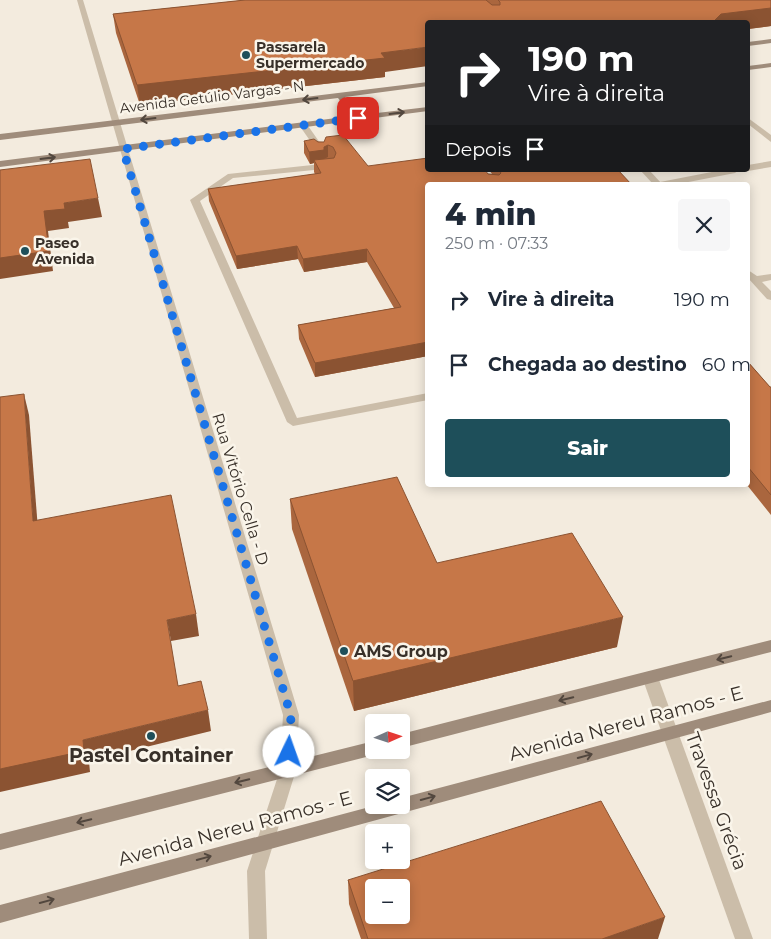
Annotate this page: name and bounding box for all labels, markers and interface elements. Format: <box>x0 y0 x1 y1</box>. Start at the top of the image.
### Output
text: 190 m <box>528 37 634 80</box>
place label: Passarela Supermercado <box>256 38 364 72</box>
icon: right <box>445 40 510 105</box>
marker: Passarela Supermercado <box>240 49 252 61</box>
street label: Avenida Getúlio Vargas - N <box>119 77 305 117</box>
text: Vire à direita <box>528 80 665 107</box>
one-way arrow <box>302 94 318 104</box>
pin <box>337 97 379 139</box>
icon: arrive <box>344 104 372 132</box>
one-way arrow <box>389 108 405 118</box>
one-way arrow <box>141 114 157 124</box>
icon: arrive <box>521 135 549 163</box>
text: Depois <box>445 138 511 161</box>
one-way arrow <box>40 153 56 163</box>
text: 4 min <box>445 196 536 233</box>
button: close <box>678 199 730 251</box>
place label: Paseo Avenida <box>34 234 95 268</box>
text: 250 m · 07:33 <box>445 234 548 253</box>
marker: Paseo Avenida <box>19 245 31 257</box>
icon: right <box>445 286 473 314</box>
text: Vire à direita <box>488 288 615 311</box>
text: 190 m <box>674 288 730 311</box>
icon: arrive <box>445 351 473 379</box>
text: Chegada ao destino <box>488 353 687 376</box>
text: 60 m <box>702 353 751 376</box>
street label: Rua Vitório Cella - D <box>208 411 273 568</box>
button: Sair <box>445 419 730 477</box>
place label: AMS Group <box>353 642 448 661</box>
marker: AMS Group <box>338 645 350 657</box>
one-way arrow <box>716 654 732 664</box>
street label: Avenida Nereu Ramos - E <box>507 681 746 766</box>
one-way arrow <box>559 694 575 704</box>
north arrow <box>365 714 410 759</box>
map controls <box>365 714 410 924</box>
position arrow <box>262 725 314 777</box>
street label: Travessa Grécia <box>681 729 752 873</box>
marker: Pastel Container <box>145 730 157 742</box>
place label: Pastel Container <box>69 744 233 767</box>
one-way arrow <box>577 750 593 760</box>
button: layers <box>365 769 410 814</box>
one-way arrow <box>234 777 250 786</box>
street label: Avenida Nereu Ramos - E <box>116 786 355 871</box>
one-way arrow <box>420 793 436 802</box>
one-way arrow <box>77 817 93 826</box>
button: + <box>365 824 410 869</box>
one-way arrow <box>195 853 211 862</box>
button: − <box>365 879 410 924</box>
one-way arrow <box>39 895 55 905</box>

